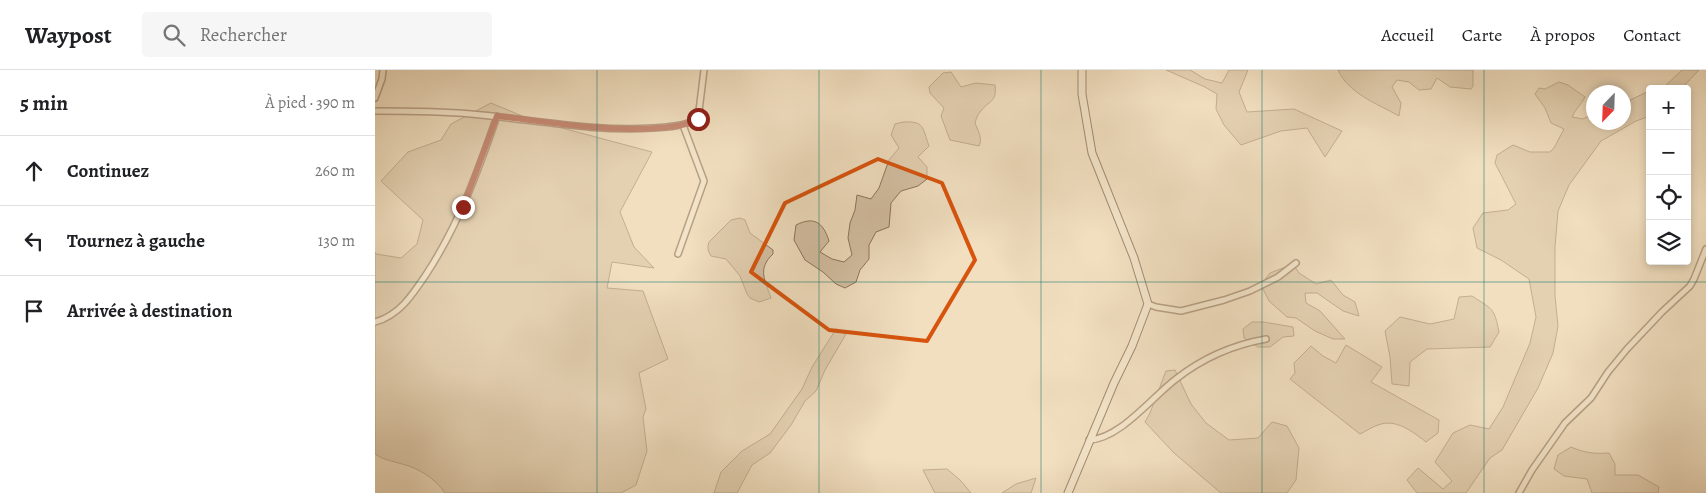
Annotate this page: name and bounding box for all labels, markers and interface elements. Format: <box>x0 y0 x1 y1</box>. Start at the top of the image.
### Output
search box <box>142 12 492 57</box>
text: Waypost <box>25 19 112 51</box>
icon: search <box>160 21 188 49</box>
text: Rechercher <box>200 22 287 48</box>
text: Accueil <box>1381 23 1434 47</box>
text: Carte <box>1462 23 1502 47</box>
text: À propos <box>1530 23 1595 47</box>
text: Contact <box>1623 23 1681 47</box>
north arrow <box>1586 85 1631 130</box>
map controls <box>1646 85 1691 265</box>
button: + <box>1646 85 1691 130</box>
text: 5 min <box>20 89 68 117</box>
text: À pied · 390 m <box>265 92 355 114</box>
route start <box>687 108 710 131</box>
button: − <box>1646 130 1691 175</box>
icon: ahead <box>20 157 48 185</box>
text: Continuez <box>67 158 149 184</box>
text: 260 m <box>315 160 355 182</box>
button: locate <box>1646 175 1691 220</box>
route end <box>452 196 475 219</box>
button: layers <box>1646 220 1691 265</box>
icon: left <box>20 227 48 255</box>
text: Tournez à gauche <box>67 228 205 254</box>
text: 130 m <box>318 230 355 252</box>
icon: arrive <box>20 297 48 325</box>
text: Arrivée à destination <box>67 298 232 324</box>

